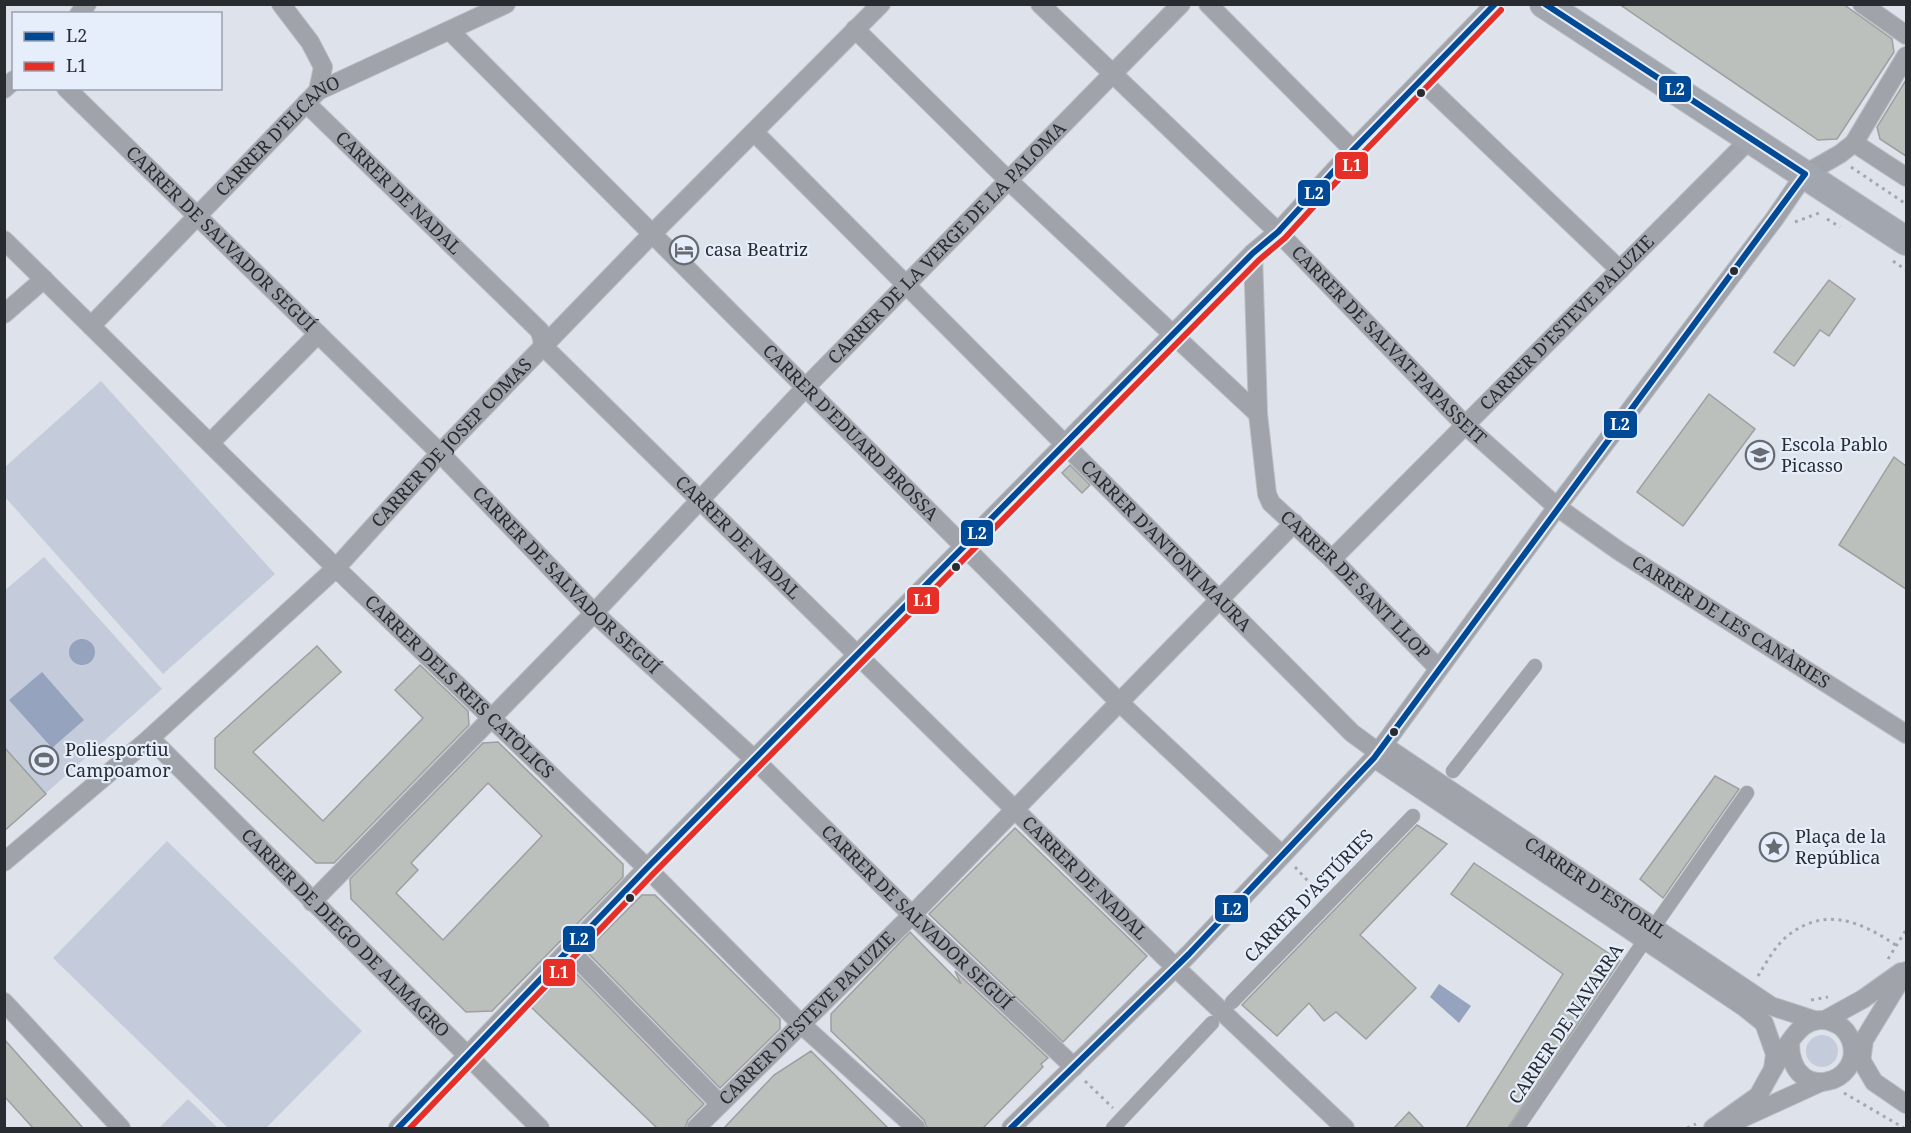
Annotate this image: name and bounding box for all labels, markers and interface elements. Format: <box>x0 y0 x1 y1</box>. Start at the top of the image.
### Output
legend <box>12 12 222 90</box>
text: L2 <box>66 23 87 47</box>
text: L1 <box>66 53 87 77</box>
street label: CARRER D'ELCANO <box>210 70 343 201</box>
line badge: L2 <box>1658 75 1692 103</box>
text: L2 <box>1665 78 1685 100</box>
unlabelled marker <box>1415 87 1427 99</box>
street label: CARRER DE LA VERGE DE LA PALOMA <box>822 116 1071 369</box>
street label: CARRER DE NADAL <box>331 125 467 259</box>
street label: CARRER DE SALVADOR SEGUÍ <box>121 140 321 336</box>
line badge: L1 <box>1334 151 1369 180</box>
text: L1 <box>1342 154 1362 176</box>
line badge: L2 <box>1297 179 1331 207</box>
text: L2 <box>1304 182 1324 204</box>
street label: CARRER D'ESTEVE PALUZIE <box>1474 229 1659 415</box>
hotel icon: casa Beatriz <box>668 234 700 266</box>
place label: casa Beatriz <box>705 237 808 261</box>
street label: CARRER DE SALVAT-PAPASSEIT <box>1287 240 1492 449</box>
unlabelled marker <box>1728 265 1740 277</box>
street label: CARRER D'EDUARD BROSSA <box>758 338 944 525</box>
street label: CARRER DE JOSEP COMAS <box>365 352 537 532</box>
line badge: L2 <box>1603 410 1638 439</box>
text: L2 <box>1610 413 1630 435</box>
place label: Escola Pablo Picasso <box>1781 432 1888 477</box>
school or university icon: Escola Pablo Picasso <box>1744 439 1776 471</box>
street label: CARRER D'ANTONI MAURA <box>1076 454 1257 637</box>
street label: CARRER DE NADAL <box>671 470 807 604</box>
street label: CARRER DE SALVADOR SEGUÍ <box>468 481 666 679</box>
street label: CARRER DE SANT LLOP <box>1276 504 1436 664</box>
line badge: L2 <box>960 519 994 547</box>
text: L2 <box>967 522 987 544</box>
street label: CARRER DE LES CANÀRIES <box>1627 549 1835 693</box>
unlabelled marker <box>950 561 962 573</box>
line badge: L1 <box>906 586 940 615</box>
street label: CARRER DELS REIS CATÒLICS <box>360 589 560 783</box>
text: L1 <box>913 589 933 611</box>
unlabelled marker <box>1388 726 1400 738</box>
place label: Poliesportiu Campoamor <box>65 737 171 782</box>
sports icon: Poliesportiu Campoamor <box>28 744 60 776</box>
street label: CARRER DE NADAL <box>1017 810 1153 945</box>
street label: CARRER DE SALVADOR SEGUÍ <box>816 819 1018 1014</box>
street label: CARRER DE DIEGO DE ALMAGRO <box>236 823 455 1042</box>
street label: CARRER D'ASTÚRIES <box>1238 824 1378 967</box>
place label: Plaça de la República <box>1795 824 1886 869</box>
street label: CARRER D'ESTORIL <box>1520 831 1672 943</box>
place icon: Plaça de la República <box>1758 831 1790 863</box>
unlabelled marker <box>624 892 636 904</box>
line badge: L2 <box>1214 894 1249 923</box>
text: L2 <box>1222 898 1242 920</box>
line badge: L2 <box>562 925 596 953</box>
street label: CARRER D'ESTEVE PALUZIE <box>713 926 900 1110</box>
text: L2 <box>569 928 589 950</box>
street label: CARRER DE NAVARRA <box>1502 938 1628 1108</box>
line badge: L1 <box>542 958 576 987</box>
text: L1 <box>549 961 569 983</box>

